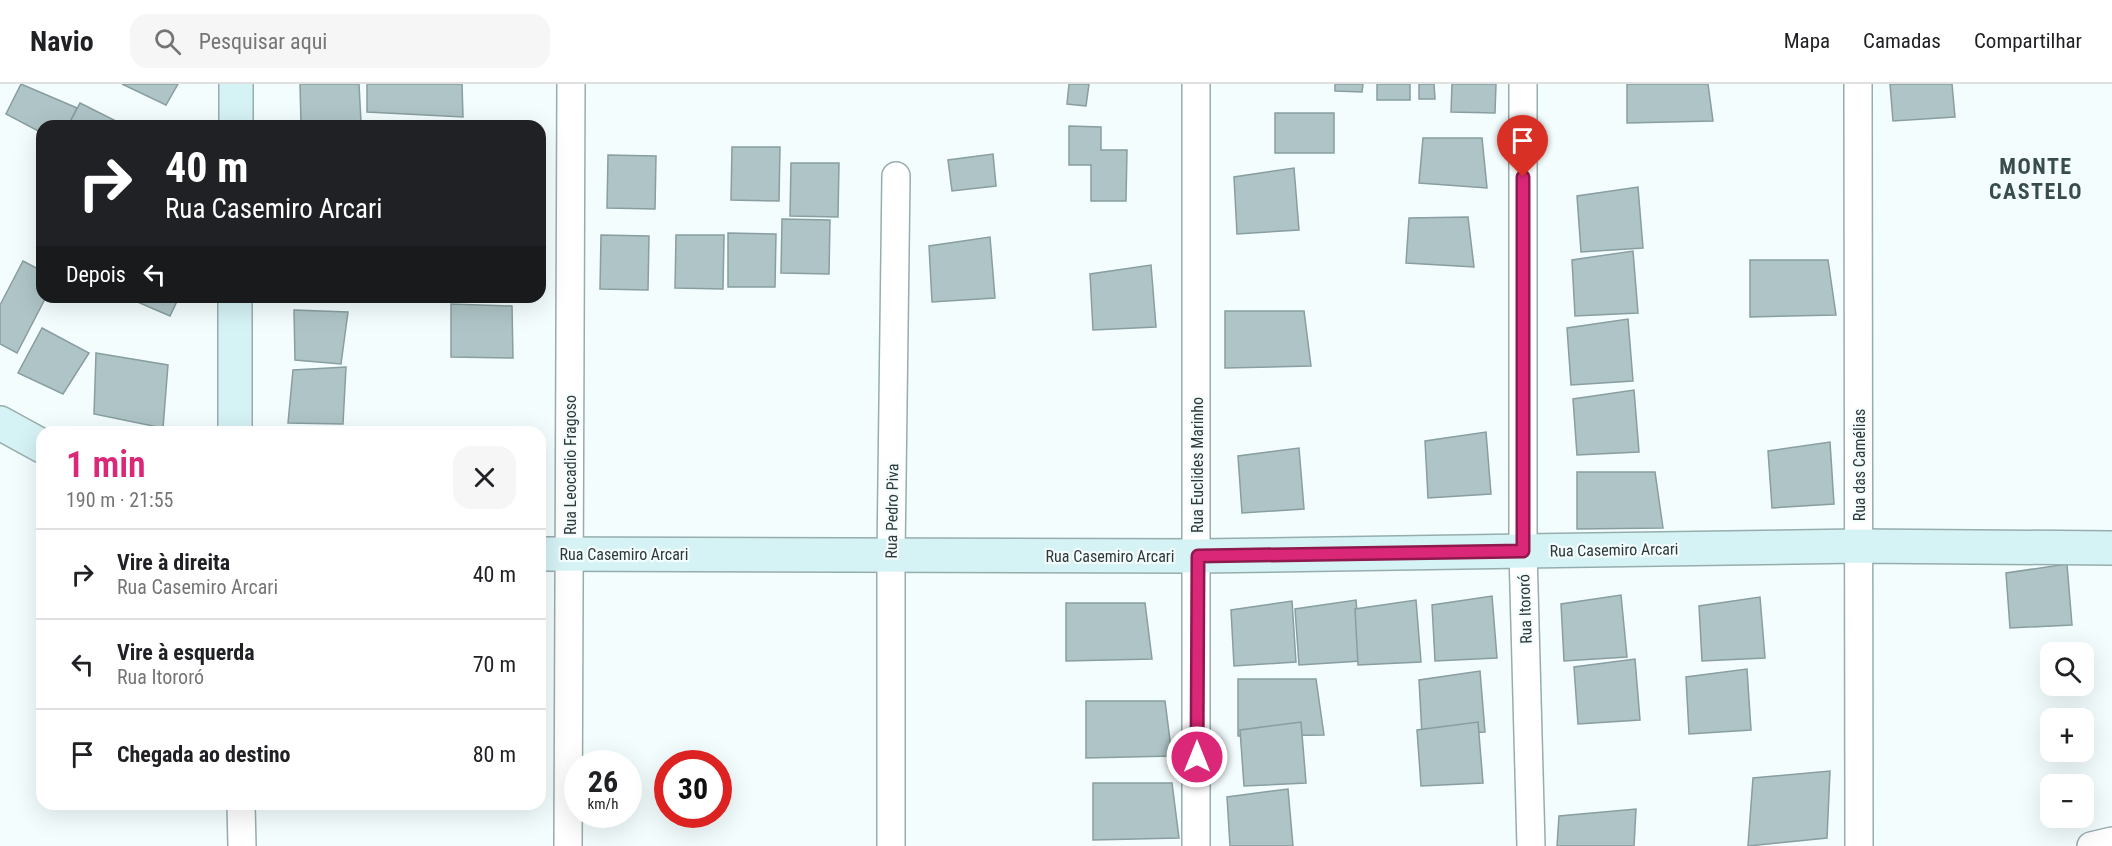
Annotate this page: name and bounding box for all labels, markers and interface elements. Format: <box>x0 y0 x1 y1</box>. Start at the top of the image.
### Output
search box <box>130 14 550 68</box>
text: Navio <box>30 25 94 58</box>
icon: search <box>151 25 184 58</box>
text: Pesquisar aqui <box>199 29 327 54</box>
text: Mapa <box>1784 29 1830 53</box>
text: Camadas <box>1863 29 1941 53</box>
text: Compartilhar <box>1974 29 2082 53</box>
pin <box>1497 115 1548 177</box>
icon: arrive <box>1506 124 1539 157</box>
text: 40 m <box>165 143 248 192</box>
icon: right <box>66 144 144 222</box>
district label: MONTE CASTELO <box>1989 154 2083 204</box>
text: Rua Casemiro Arcari <box>165 193 382 225</box>
icon: left <box>138 258 171 291</box>
text: Depois <box>66 262 126 287</box>
street label: Rua Leocadio Fragoso <box>561 395 580 535</box>
street label: Rua Euclides Marinho <box>1188 397 1207 533</box>
street label: Rua das Camélias <box>1850 409 1869 521</box>
text: 1 min <box>66 444 146 486</box>
button: close <box>453 446 516 509</box>
street label: Rua Pedro Piva <box>882 463 902 559</box>
text: 190 m · 21:55 <box>66 488 173 512</box>
street label: Rua Casemiro Arcari <box>1549 539 1679 561</box>
street label: Rua Casemiro Arcari <box>560 545 688 564</box>
street label: Rua Casemiro Arcari <box>1046 547 1174 566</box>
text: Vire à direita <box>117 550 230 575</box>
icon: right <box>66 558 99 591</box>
text: 40 m <box>473 562 516 587</box>
street label: Rua Itororó <box>1514 574 1536 644</box>
text: Rua Casemiro Arcari <box>117 575 278 599</box>
text: Vire à esquerda <box>117 640 255 665</box>
map controls <box>2040 642 2094 828</box>
button: search <box>2040 642 2094 696</box>
icon: left <box>66 648 99 681</box>
text: 70 m <box>473 652 516 677</box>
text: Rua Itororó <box>117 665 204 689</box>
button: + <box>2040 708 2094 762</box>
position arrow <box>1165 725 1229 789</box>
icon: arrive <box>66 738 99 771</box>
text: Chegada ao destino <box>117 742 291 767</box>
text: 80 m <box>473 742 516 767</box>
speed limit sign: 30 <box>654 750 732 828</box>
text: 26 <box>588 764 618 799</box>
button: − <box>2040 774 2094 828</box>
text: km/h <box>588 795 618 813</box>

